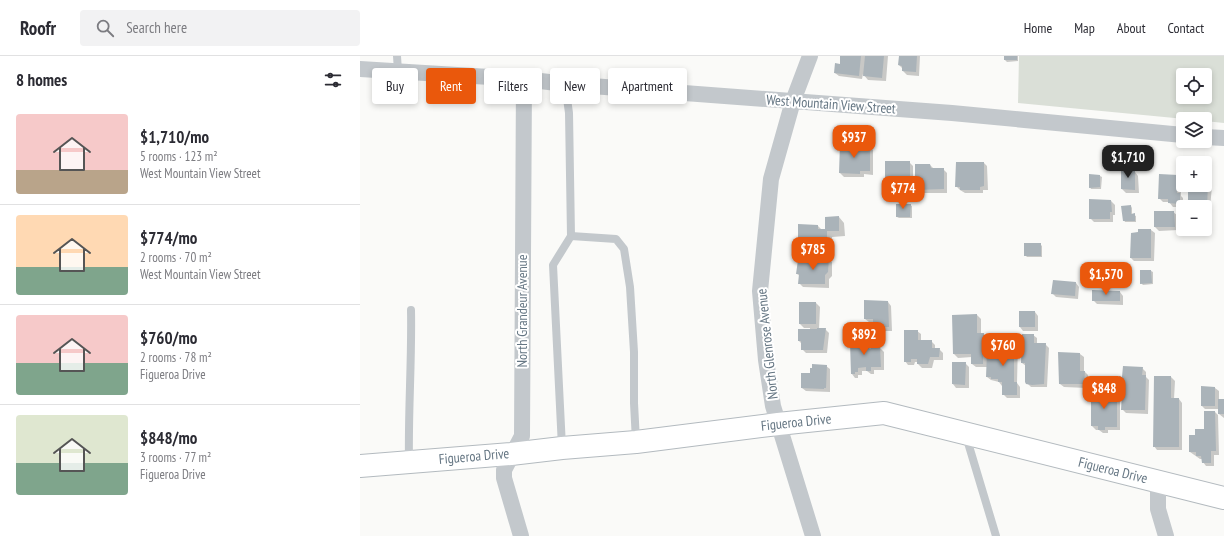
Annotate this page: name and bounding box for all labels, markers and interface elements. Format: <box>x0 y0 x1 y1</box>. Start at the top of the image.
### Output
search box <box>80 10 360 46</box>
text: Roofr <box>20 16 56 40</box>
icon: search <box>94 17 116 39</box>
text: Search here <box>126 18 187 37</box>
text: Home <box>1024 19 1052 37</box>
text: Map <box>1074 19 1095 37</box>
text: About <box>1117 19 1146 37</box>
text: Contact <box>1168 19 1204 37</box>
chip: Buy <box>372 68 418 104</box>
chip: Rent <box>426 68 476 104</box>
chip: Filters <box>484 68 542 104</box>
chip: New <box>550 68 600 104</box>
chip: Apartment <box>608 68 687 104</box>
map controls <box>1176 68 1212 236</box>
button: locate <box>1176 68 1212 104</box>
text: 8 homes <box>16 69 67 91</box>
icon: filters <box>322 69 344 91</box>
street label: West Mountain View Street <box>766 90 897 118</box>
button: layers <box>1176 112 1212 148</box>
pin: $937 <box>830 125 878 159</box>
text: $1,710/mo <box>140 126 209 148</box>
text: $937 <box>842 129 866 146</box>
icon: home <box>48 130 96 178</box>
pin: $1,710 <box>1095 145 1161 179</box>
text: 5 rooms · 123 m² <box>140 148 218 165</box>
text: $1,710 <box>1111 149 1145 166</box>
button: + <box>1176 156 1212 192</box>
text: West Mountain View Street <box>140 165 261 182</box>
pin: $774 <box>879 176 927 210</box>
text: $774 <box>891 180 915 197</box>
button: − <box>1176 200 1212 236</box>
text: $774/mo <box>140 227 197 249</box>
icon: home <box>48 231 96 279</box>
pin: $785 <box>789 237 837 271</box>
text: $785 <box>801 241 825 258</box>
text: 2 rooms · 70 m² <box>140 249 212 266</box>
street label: North Grandeur Avenue <box>513 254 531 367</box>
pin: $1,570 <box>1073 262 1139 296</box>
text: West Mountain View Street <box>140 266 261 283</box>
text: $1,570 <box>1089 266 1123 283</box>
street label: North Glenrose Avenue <box>752 288 782 400</box>
pin: $892 <box>840 322 888 356</box>
text: $892 <box>852 326 876 343</box>
text: $760/mo <box>140 327 197 349</box>
icon: home <box>48 331 96 379</box>
pin: $760 <box>979 333 1027 367</box>
text: $760 <box>991 337 1015 354</box>
text: 2 rooms · 78 m² <box>140 349 212 366</box>
text: Figueroa Drive <box>140 366 206 383</box>
pin: $848 <box>1080 376 1128 410</box>
text: $848 <box>1092 380 1116 397</box>
street label: Figueroa Drive <box>760 409 832 435</box>
text: $848/mo <box>140 427 197 449</box>
icon: home <box>48 431 96 479</box>
street label: Figueroa Drive <box>438 444 510 468</box>
text: 3 rooms · 77 m² <box>140 449 211 466</box>
street label: Figueroa Drive <box>1077 453 1150 487</box>
text: Figueroa Drive <box>140 466 206 483</box>

